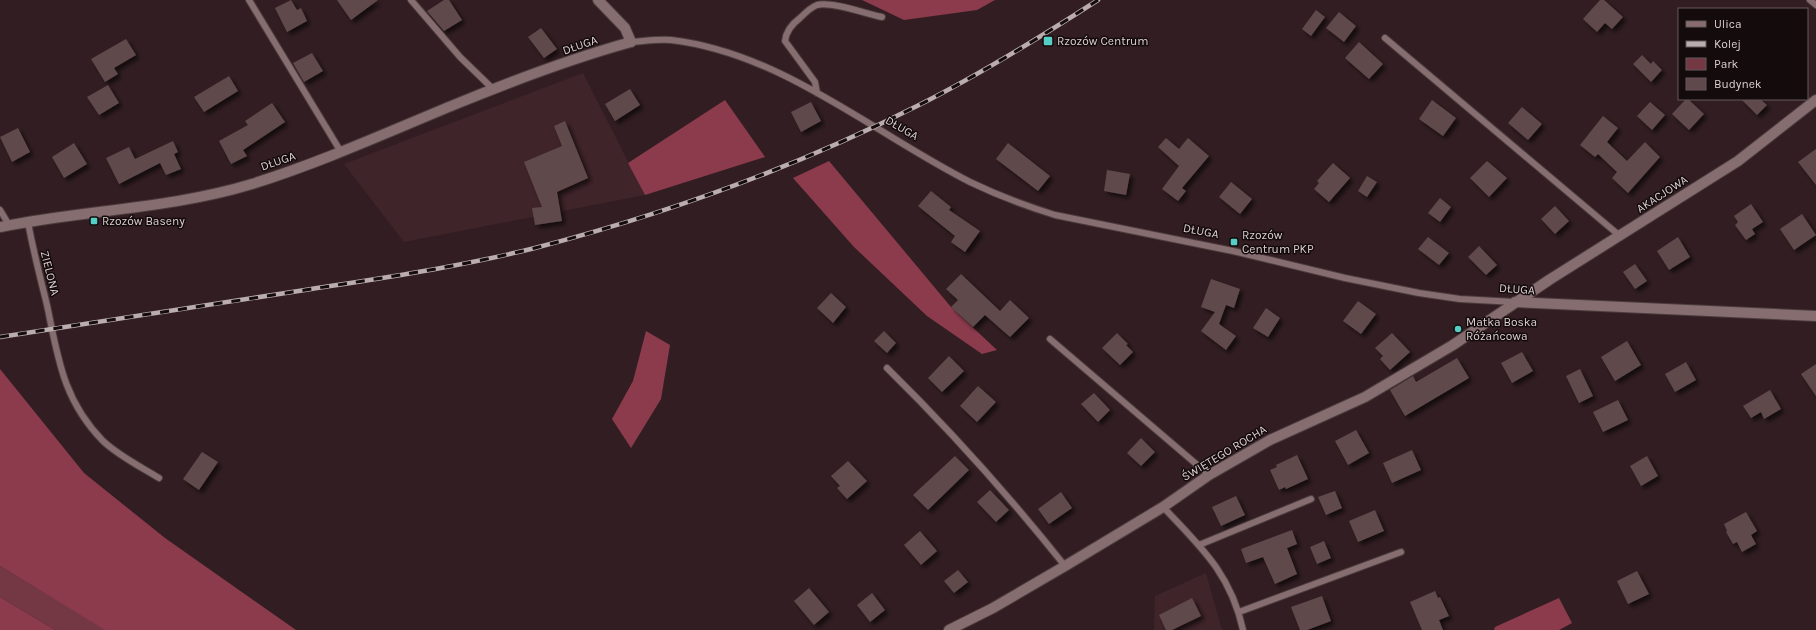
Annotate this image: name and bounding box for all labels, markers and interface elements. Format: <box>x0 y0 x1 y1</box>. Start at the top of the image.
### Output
legend <box>1678 8 1808 100</box>
text: Ulica <box>1714 17 1742 31</box>
street label: DŁUGA <box>561 32 599 57</box>
place label: Rzozów Centrum <box>1057 34 1149 48</box>
marker: Rzozów Centrum <box>1042 35 1054 47</box>
text: Kolej <box>1714 37 1741 51</box>
text: Park <box>1714 57 1739 71</box>
text: Budynek <box>1714 77 1762 91</box>
street label: DŁUGA <box>883 113 921 143</box>
street label: DŁUGA <box>259 148 297 173</box>
street label: AKACJOWA <box>1634 172 1690 216</box>
place label: Rzozów Baseny <box>102 214 185 228</box>
marker: Rzozów Baseny <box>89 216 99 226</box>
street label: DŁUGA <box>1182 221 1220 241</box>
place label: Rzozów Centrum PKP <box>1242 228 1314 256</box>
marker: Rzozów Centrum PKP <box>1229 237 1239 247</box>
street label: ZIELONA <box>38 249 62 297</box>
street label: DŁUGA <box>1499 281 1536 297</box>
place label: Matka Boska Różańcowa <box>1466 315 1537 343</box>
marker: Matka Boska Różańcowa <box>1453 324 1463 334</box>
street label: ŚWIĘTEGO ROCHA <box>1179 421 1269 484</box>

